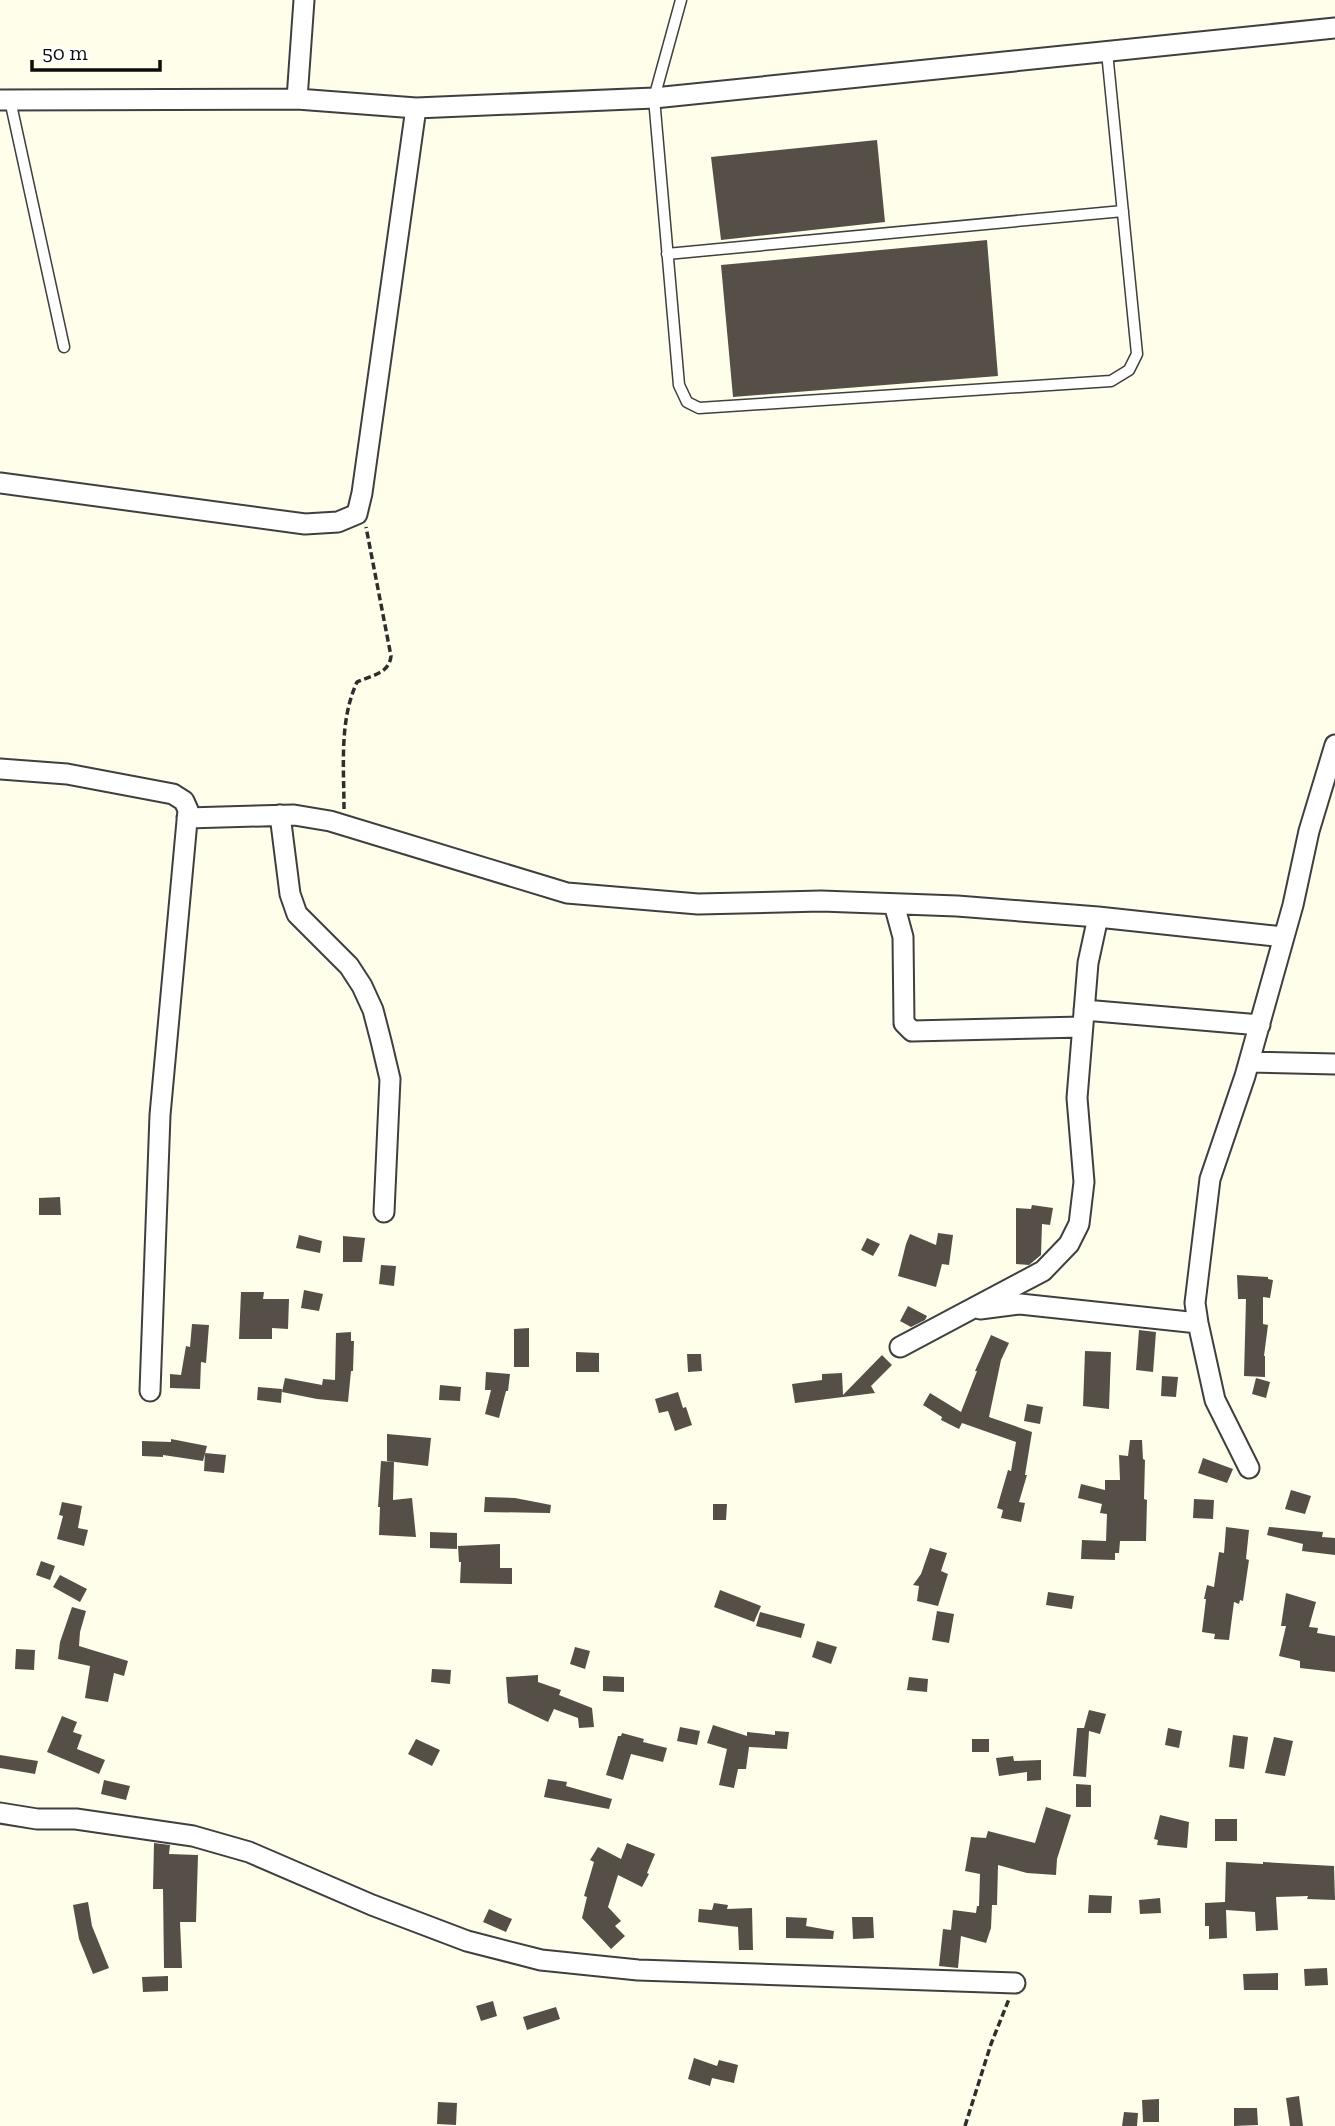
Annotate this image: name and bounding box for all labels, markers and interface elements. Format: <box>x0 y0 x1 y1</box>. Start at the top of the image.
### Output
scale bar <box>32 28 159 72</box>
text: 50 m <box>42 40 88 65</box>

